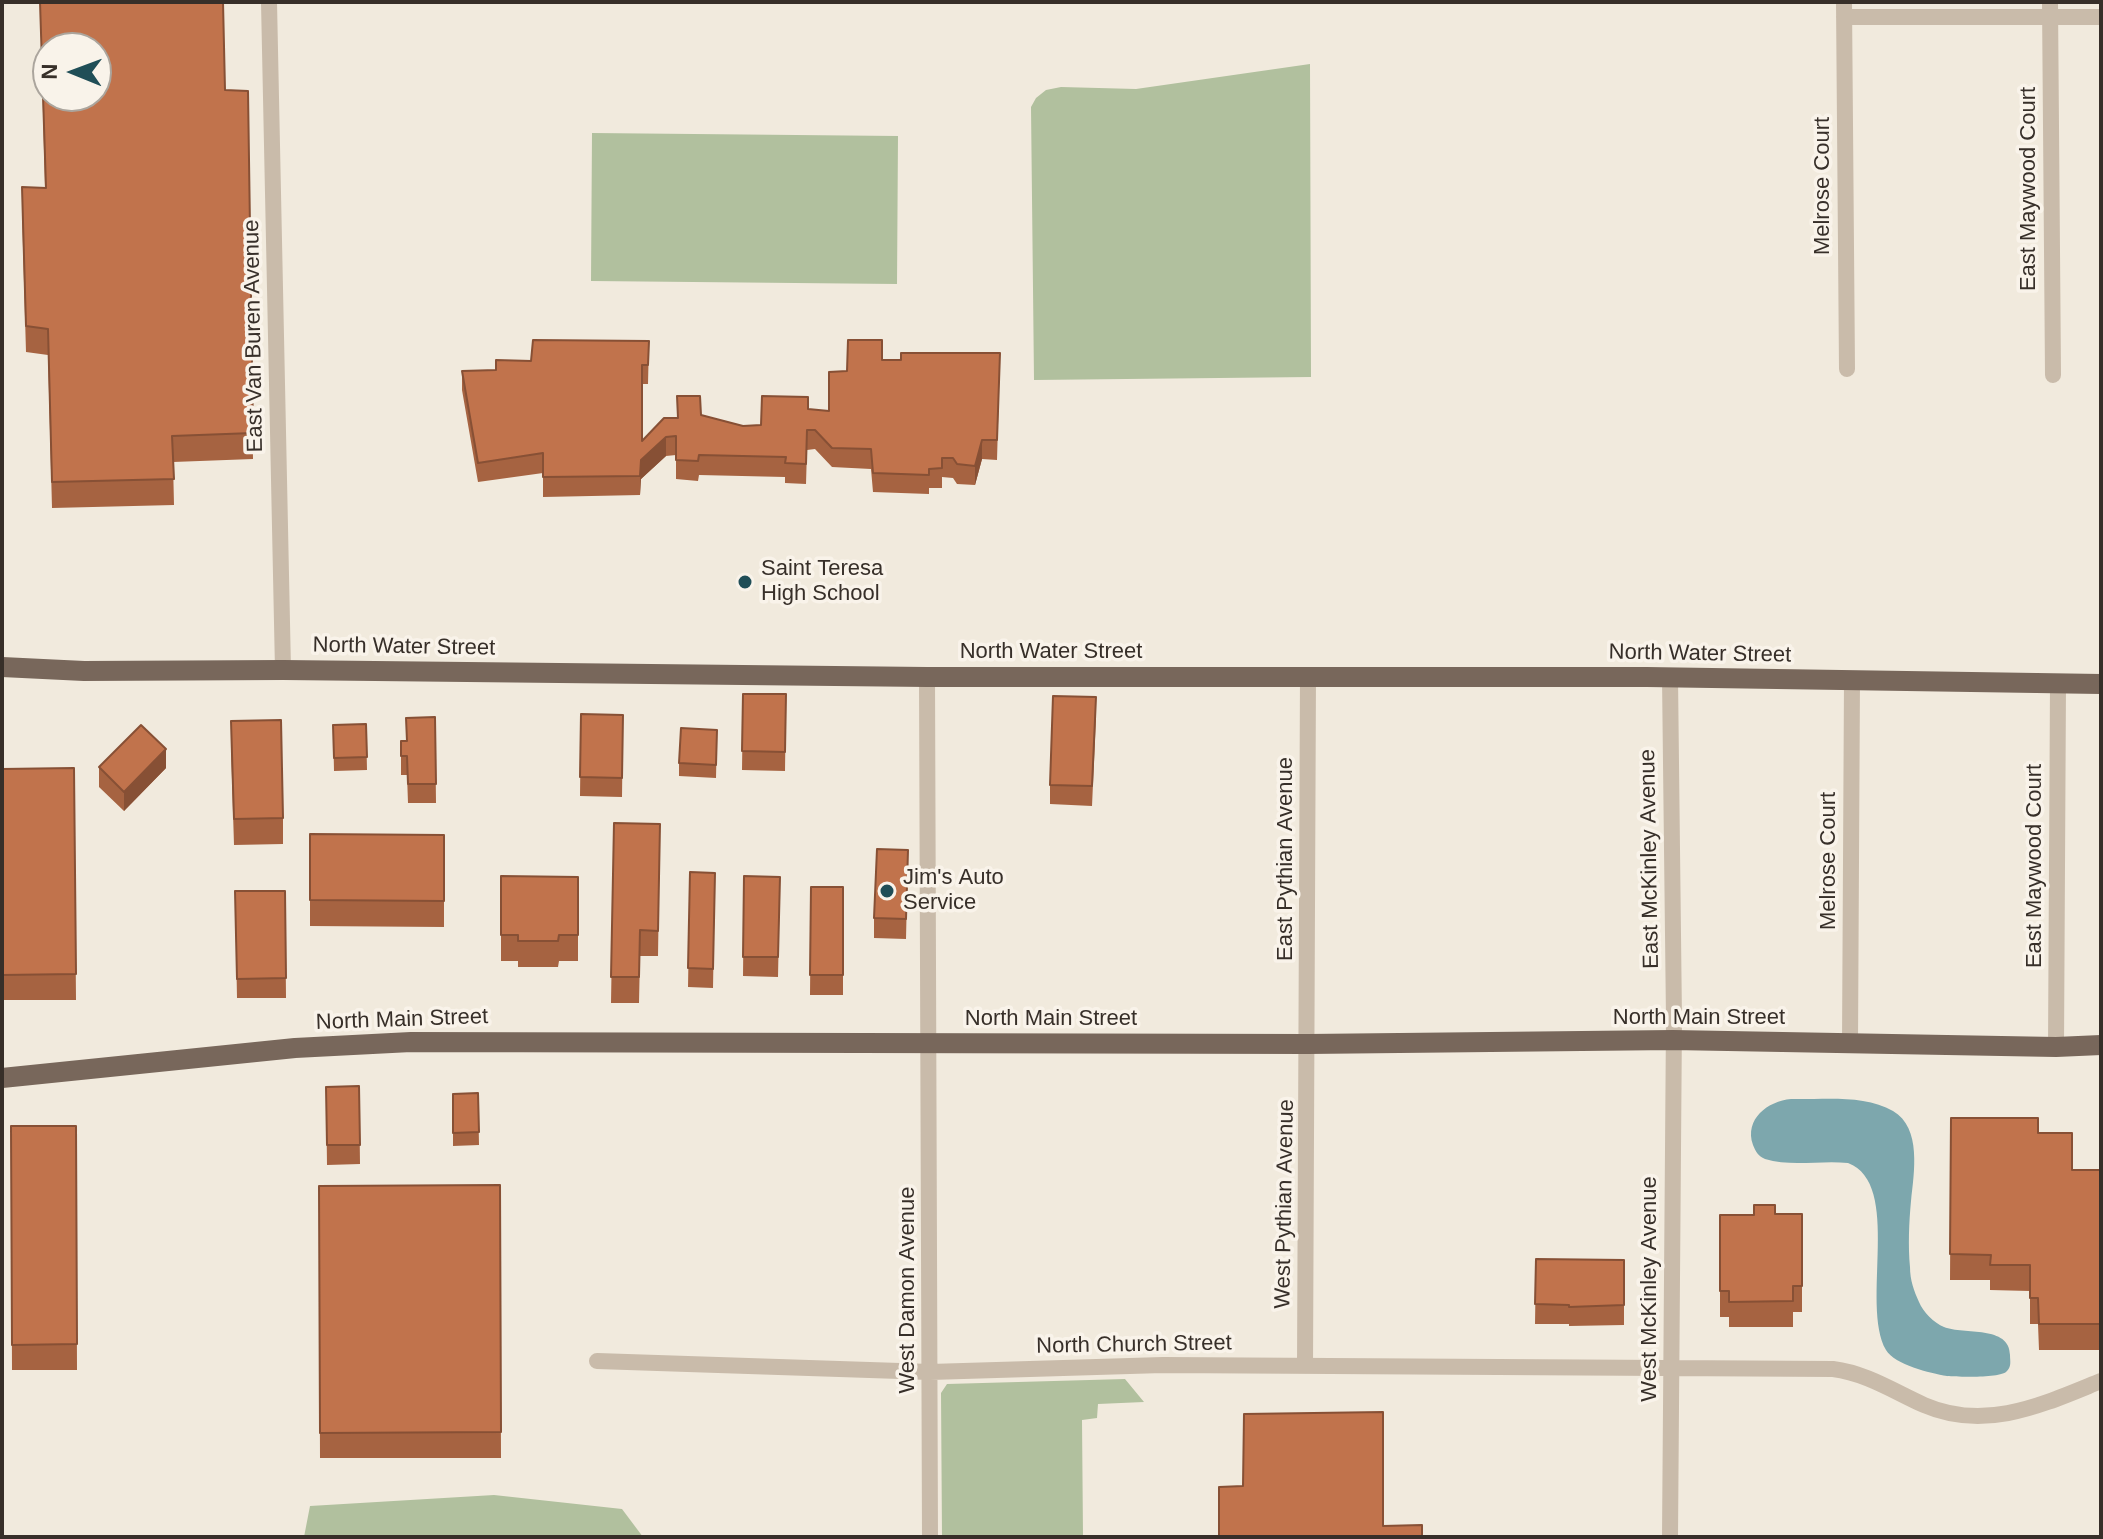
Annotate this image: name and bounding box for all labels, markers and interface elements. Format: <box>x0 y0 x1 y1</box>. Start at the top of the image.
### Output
north arrow <box>32 32 112 112</box>
text: N <box>37 63 62 80</box>
street label: East Maywood Court <box>2016 87 2042 291</box>
street label: Melrose Court <box>1810 117 1836 255</box>
street label: East Van Buren Avenue <box>239 219 269 453</box>
place label: Saint Teresa High School <box>761 556 883 608</box>
marker: Saint Teresa High School <box>736 573 754 591</box>
street label: North Water Street <box>312 632 496 662</box>
street label: North Water Street <box>960 639 1142 665</box>
street label: North Water Street <box>1608 639 1792 669</box>
street label: East McKinley Avenue <box>1635 749 1665 969</box>
street label: East Pythian Avenue <box>1273 757 1299 961</box>
street label: East Maywood Court <box>2022 764 2048 968</box>
street label: Melrose Court <box>1816 792 1842 930</box>
place label: Jim's Auto Service <box>903 865 1004 916</box>
marker: Jim's Auto Service <box>878 882 896 900</box>
street label: North Main Street <box>315 1004 489 1036</box>
street label: North Main Street <box>1613 1005 1785 1031</box>
street label: North Main Street <box>965 1006 1137 1032</box>
street label: West Pythian Avenue <box>1270 1099 1300 1309</box>
street label: West McKinley Avenue <box>1637 1176 1663 1402</box>
street label: West Damon Avenue <box>895 1186 921 1394</box>
street label: North Church Street <box>1036 1330 1232 1360</box>

